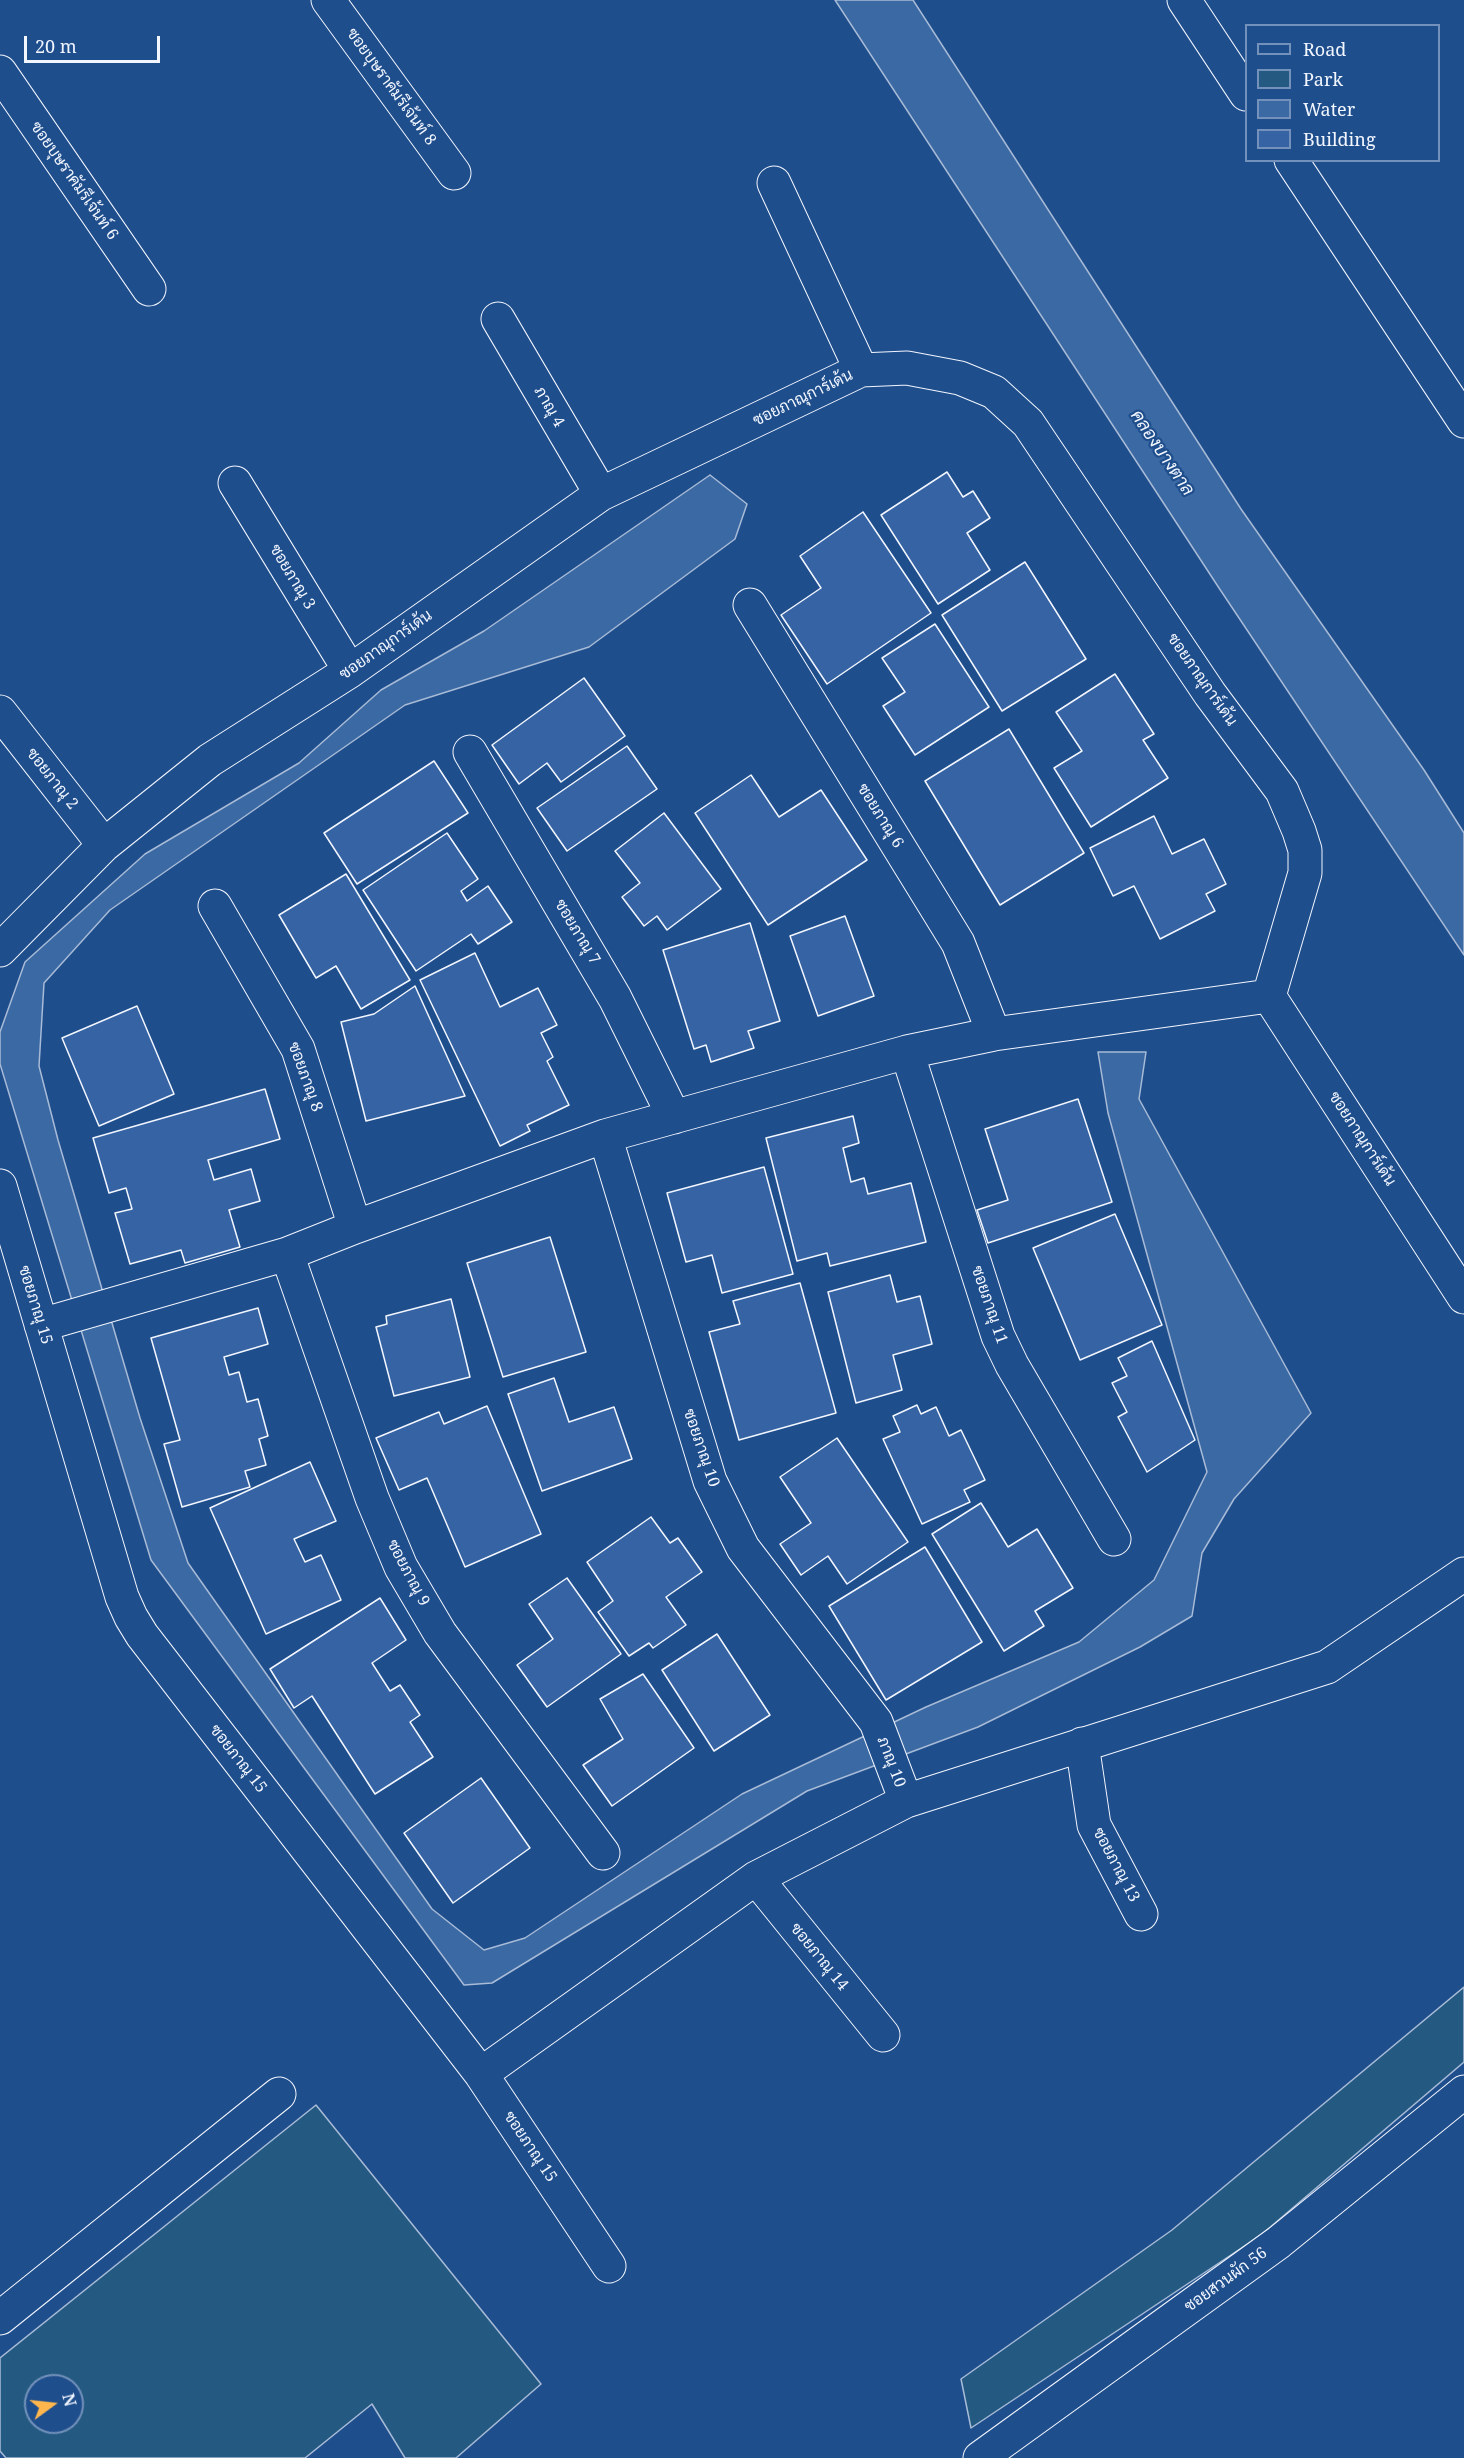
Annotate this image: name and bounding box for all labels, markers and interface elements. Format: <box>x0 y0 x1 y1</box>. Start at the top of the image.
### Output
scale bar <box>27 24 164 62</box>
legend <box>1245 24 1440 162</box>
street label: ซอยบุษราคัมรีเจ้นท์ 8 <box>342 25 440 149</box>
text: 20 m <box>35 34 77 58</box>
text: Road <box>1303 37 1346 61</box>
text: Park <box>1303 67 1343 91</box>
text: Water <box>1303 97 1355 121</box>
street label: ซอยบุษราคัมรีเจ้นท์ 6 <box>26 118 122 244</box>
text: Building <box>1303 127 1376 151</box>
street label: ซอยภาณุการ์เด้น <box>750 366 856 430</box>
street label: ภาณุ 4 <box>530 383 568 431</box>
water label: คลองบางตาล <box>1125 406 1199 500</box>
street label: ซอยภาณุ 3 <box>265 541 319 613</box>
street label: ซอยภาณุการ์เด้น <box>336 606 436 684</box>
street label: ซอยภาณุการ์เด้น <box>1163 630 1241 730</box>
street label: ซอยภาณุ 2 <box>22 745 82 813</box>
street label: ซอยภาณุ 6 <box>853 780 907 852</box>
street label: ซอยภาณุ 7 <box>550 896 604 968</box>
street label: ซอยภาณุ 8 <box>284 1040 326 1114</box>
street label: ซอยภาณุการ์เด้น <box>1324 1088 1400 1190</box>
street label: ซอยภาณุ 15 <box>14 1263 56 1347</box>
street label: ซอยภาณุ 11 <box>967 1263 1011 1347</box>
street label: ซอยภาณุ 10 <box>679 1406 723 1490</box>
street label: ซอยภาณุ 9 <box>383 1537 433 1609</box>
street label: ซอยภาณุ 15 <box>205 1721 271 1797</box>
street label: ภาณุ 10 <box>873 1734 909 1790</box>
street label: ซอยภาณุ 13 <box>1088 1825 1144 1905</box>
street label: ซอยภาณุ 14 <box>786 1919 852 1995</box>
street label: ซอยภาณุ 15 <box>499 2108 561 2186</box>
street label: ซอยสวนผัก 56 <box>1181 2244 1271 2316</box>
north arrow <box>24 2374 84 2434</box>
text: N <box>57 2391 82 2409</box>

